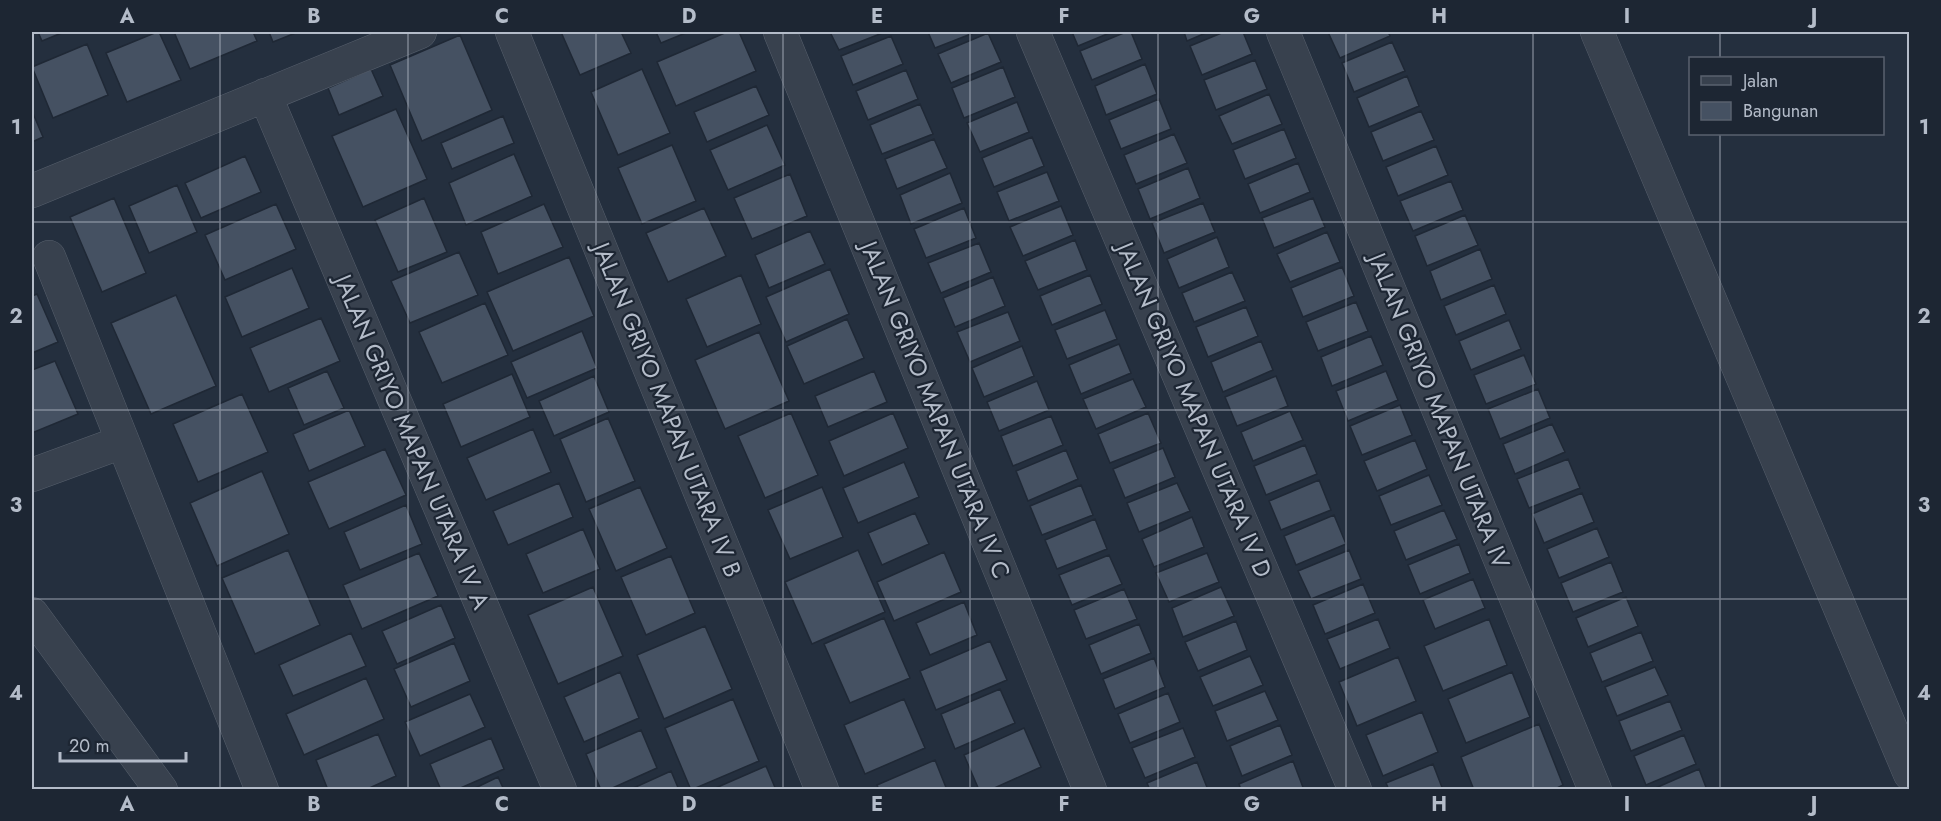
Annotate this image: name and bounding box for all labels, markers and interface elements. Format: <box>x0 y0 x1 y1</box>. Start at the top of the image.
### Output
text: A <box>119 2 135 31</box>
text: B <box>307 2 321 31</box>
text: C <box>495 2 509 31</box>
text: D <box>682 2 696 31</box>
text: E <box>871 2 883 31</box>
text: F <box>1058 2 1070 31</box>
text: G <box>1244 2 1260 31</box>
text: H <box>1431 2 1447 31</box>
text: I <box>1624 2 1630 31</box>
text: J <box>1807 2 1817 31</box>
legend <box>1689 57 1884 135</box>
text: Jalan <box>1741 68 1778 94</box>
text: Bangunan <box>1743 98 1818 124</box>
text: 1 <box>11 113 21 142</box>
text: 1 <box>1919 113 1929 142</box>
street label: JALAN GRIYO MAPAN UTARA IV C <box>851 233 1019 584</box>
street label: JALAN GRIYO MAPAN UTARA IV D <box>1107 234 1281 583</box>
street label: JALAN GRIYO MAPAN UTARA IV B <box>583 235 751 582</box>
street label: JALAN GRIYO MAPAN UTARA IV <box>1359 245 1519 574</box>
street label: JALAN GRIYO MAPAN UTARA IV A <box>325 266 499 615</box>
text: 2 <box>9 302 23 331</box>
text: 2 <box>1917 302 1931 331</box>
text: 3 <box>10 491 22 520</box>
text: 3 <box>1918 491 1930 520</box>
text: 4 <box>9 679 23 708</box>
text: 4 <box>1917 679 1931 708</box>
scale bar <box>60 725 186 763</box>
text: 20 m <box>69 733 109 759</box>
text: A <box>119 790 135 819</box>
text: B <box>307 790 321 819</box>
text: C <box>495 790 509 819</box>
text: D <box>682 790 696 819</box>
text: E <box>871 790 883 819</box>
text: F <box>1058 790 1070 819</box>
text: G <box>1244 790 1260 819</box>
text: H <box>1431 790 1447 819</box>
text: I <box>1624 790 1630 819</box>
text: J <box>1807 790 1817 819</box>

